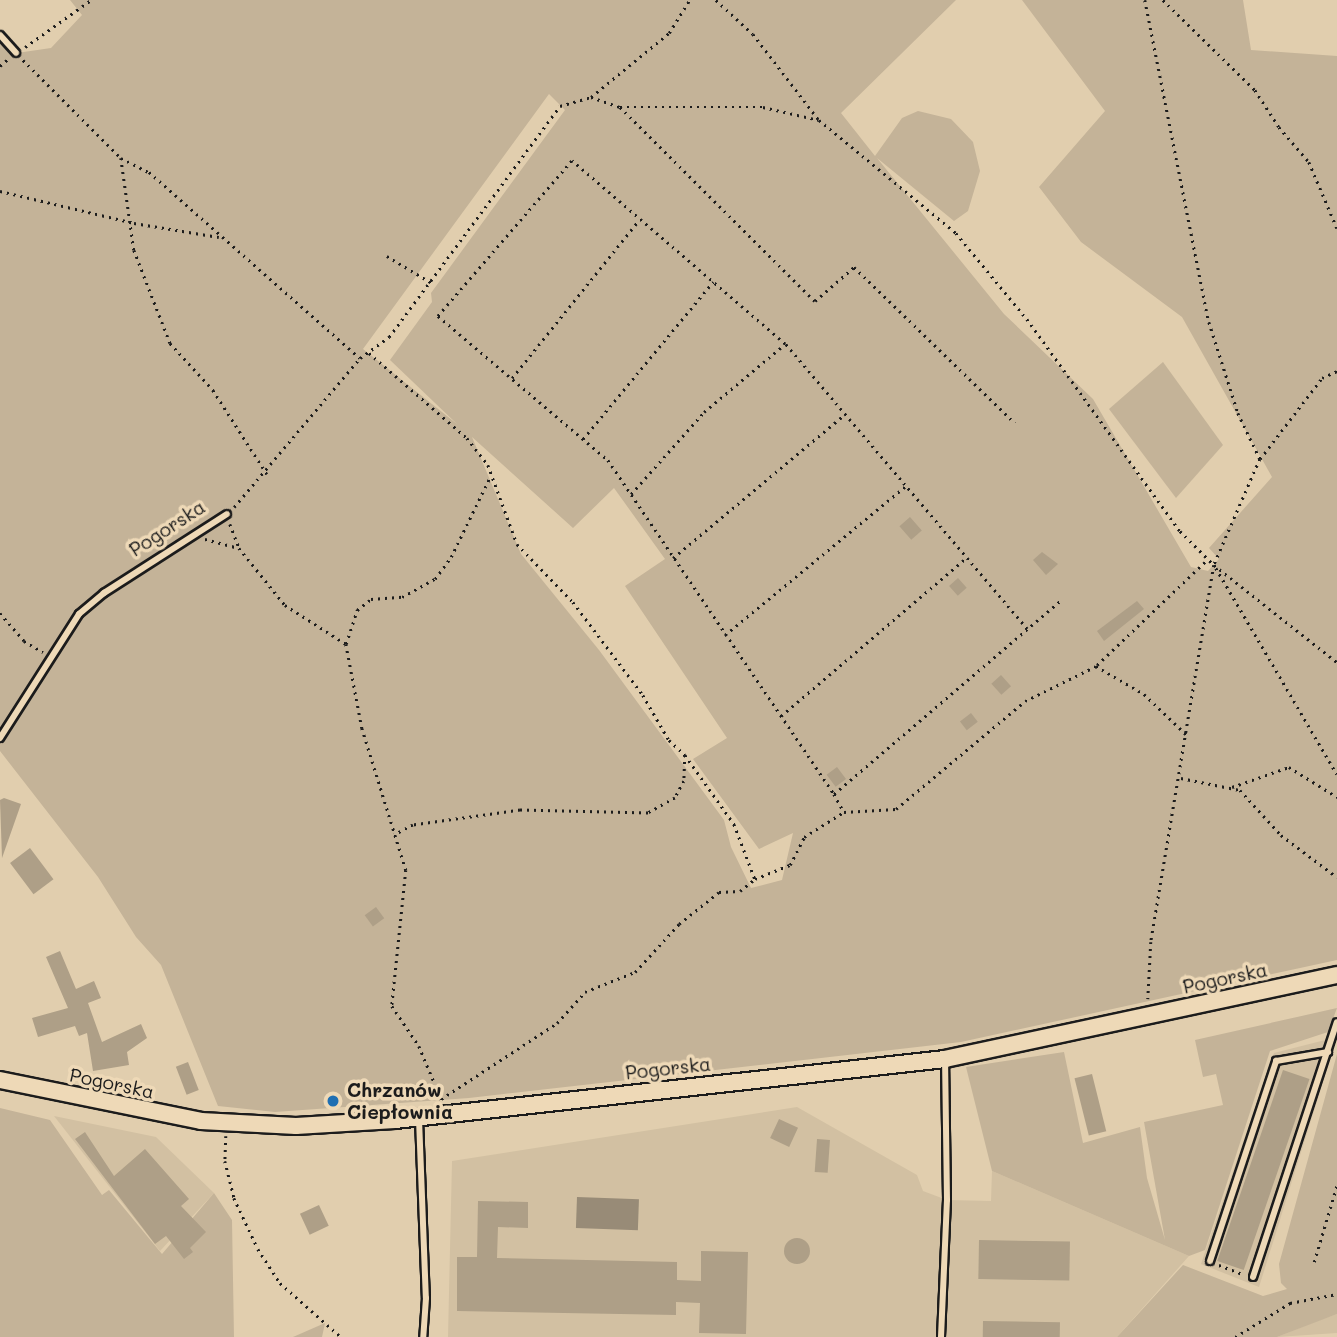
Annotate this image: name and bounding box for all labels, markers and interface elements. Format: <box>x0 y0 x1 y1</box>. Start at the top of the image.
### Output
street label: Pogorska <box>125 495 209 561</box>
street label: Pogorska <box>1181 958 1269 998</box>
street label: Pogorska <box>624 1052 712 1084</box>
street label: Pogorska <box>68 1063 156 1103</box>
place label: Chrzanów Ciepłownia <box>347 1079 453 1123</box>
marker: Chrzanów Ciepłownia <box>325 1093 341 1109</box>

